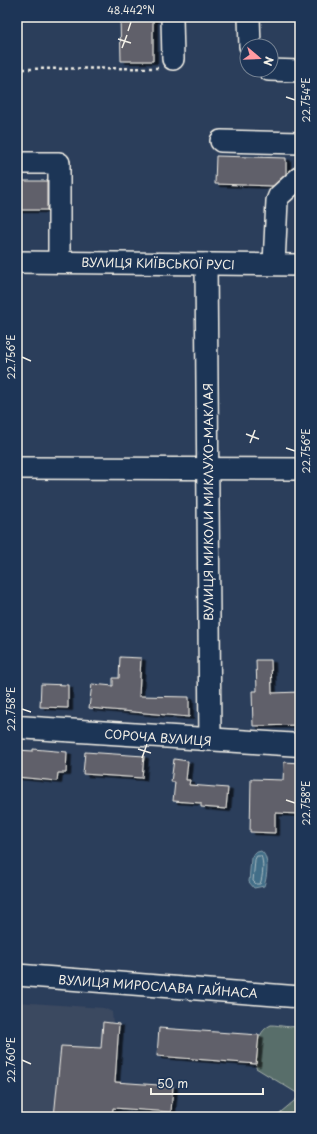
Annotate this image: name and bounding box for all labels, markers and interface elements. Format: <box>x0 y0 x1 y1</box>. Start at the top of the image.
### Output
text: 48.442°N <box>107 2 155 17</box>
north arrow <box>239 38 279 78</box>
text: N <box>259 55 278 69</box>
text: 22.754°E <box>298 77 313 123</box>
street label: ВУЛИЦЯ КИЇВСЬКОЇ РУСІ <box>81 253 235 273</box>
text: 22.756°E <box>3 334 18 380</box>
street label: ВУЛИЦЯ МИКОЛИ МИКЛУХО-МАКЛАЯ <box>199 383 217 621</box>
text: 22.756°E <box>298 428 313 474</box>
text: 22.758°E <box>3 687 18 731</box>
street label: СОРОЧА ВУЛИЦЯ <box>104 724 212 750</box>
text: 22.758°E <box>298 781 313 825</box>
street label: ВУЛИЦЯ МИРОСЛАВА ГАЙНАСА <box>58 970 258 1002</box>
text: 22.760°E <box>3 1037 18 1083</box>
scale bar <box>151 1070 263 1096</box>
text: 50 m <box>157 1074 188 1092</box>

